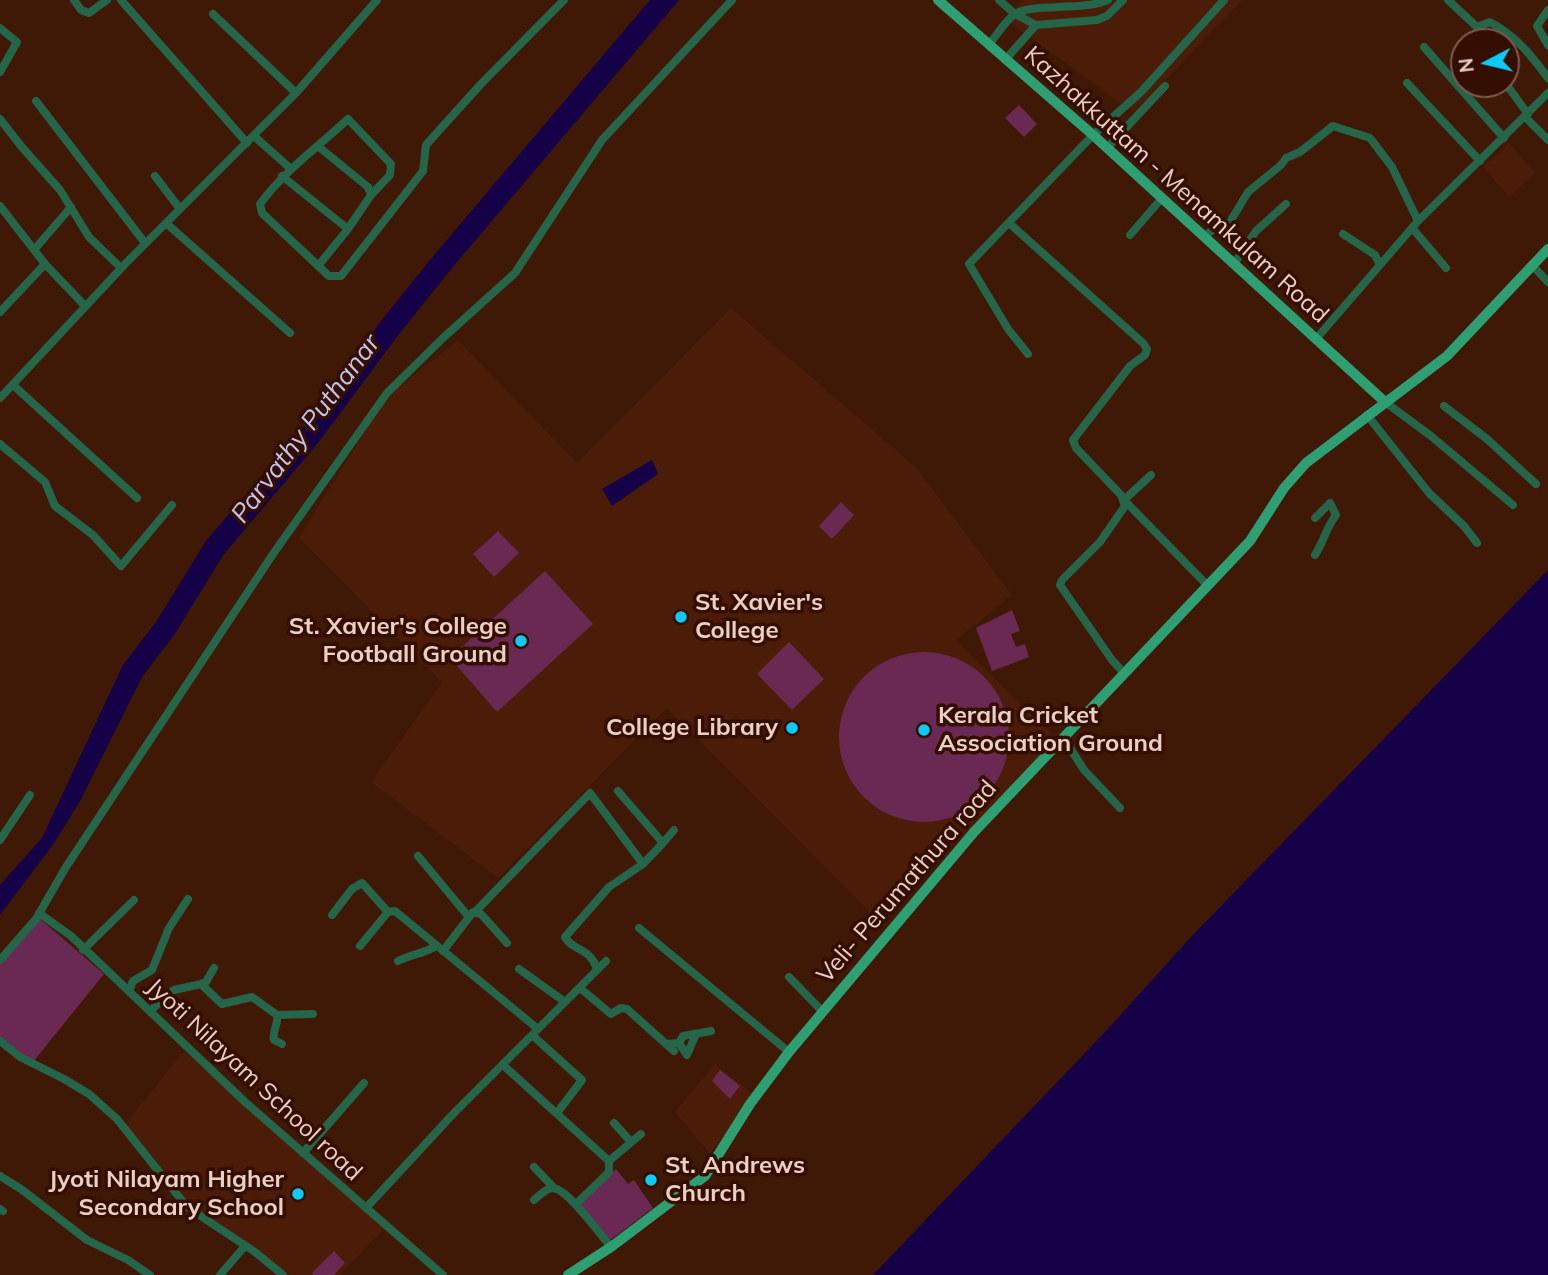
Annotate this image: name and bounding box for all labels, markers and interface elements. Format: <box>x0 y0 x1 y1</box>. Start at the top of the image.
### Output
north arrow <box>1450 28 1520 98</box>
street label: Kazhakkuttam - Menamkulam Road <box>1018 41 1334 329</box>
text: N <box>1453 57 1479 74</box>
water label: Parvathy Puthanar <box>225 329 387 529</box>
place label: St. Xavier's College <box>695 589 823 645</box>
marker: St. Xavier's College <box>673 609 689 625</box>
place label: St. Xavier's College Football Ground <box>289 613 507 669</box>
marker: St. Xavier's College Football Ground <box>513 633 529 649</box>
place label: Kerala Cricket Association Ground <box>938 702 1163 758</box>
place label: College Library <box>606 714 778 742</box>
marker: College Library <box>784 720 800 736</box>
marker: Kerala Cricket Association Ground <box>916 722 932 738</box>
street label: Veli- Perumathura road <box>811 775 1003 989</box>
street label: Jyoti Nilayam School road <box>140 973 368 1187</box>
place label: St. Andrews Church <box>665 1152 805 1208</box>
place label: Jyoti Nilayam Higher Secondary School <box>48 1166 284 1222</box>
marker: St. Andrews Church <box>643 1172 659 1188</box>
marker: Jyoti Nilayam Higher Secondary School <box>290 1186 306 1202</box>

